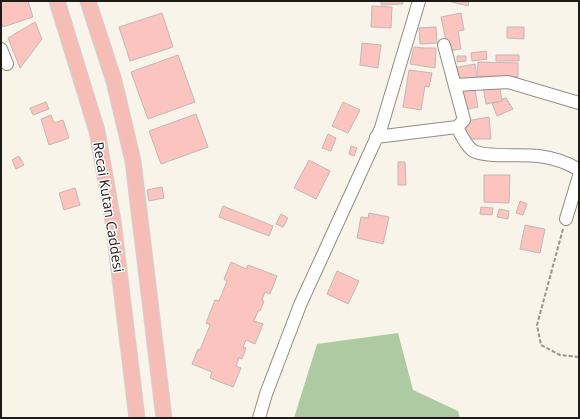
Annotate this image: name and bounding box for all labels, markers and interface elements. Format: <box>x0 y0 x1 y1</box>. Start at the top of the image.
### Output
street label: Recai Kutan Caddesi <box>89 140 129 274</box>

